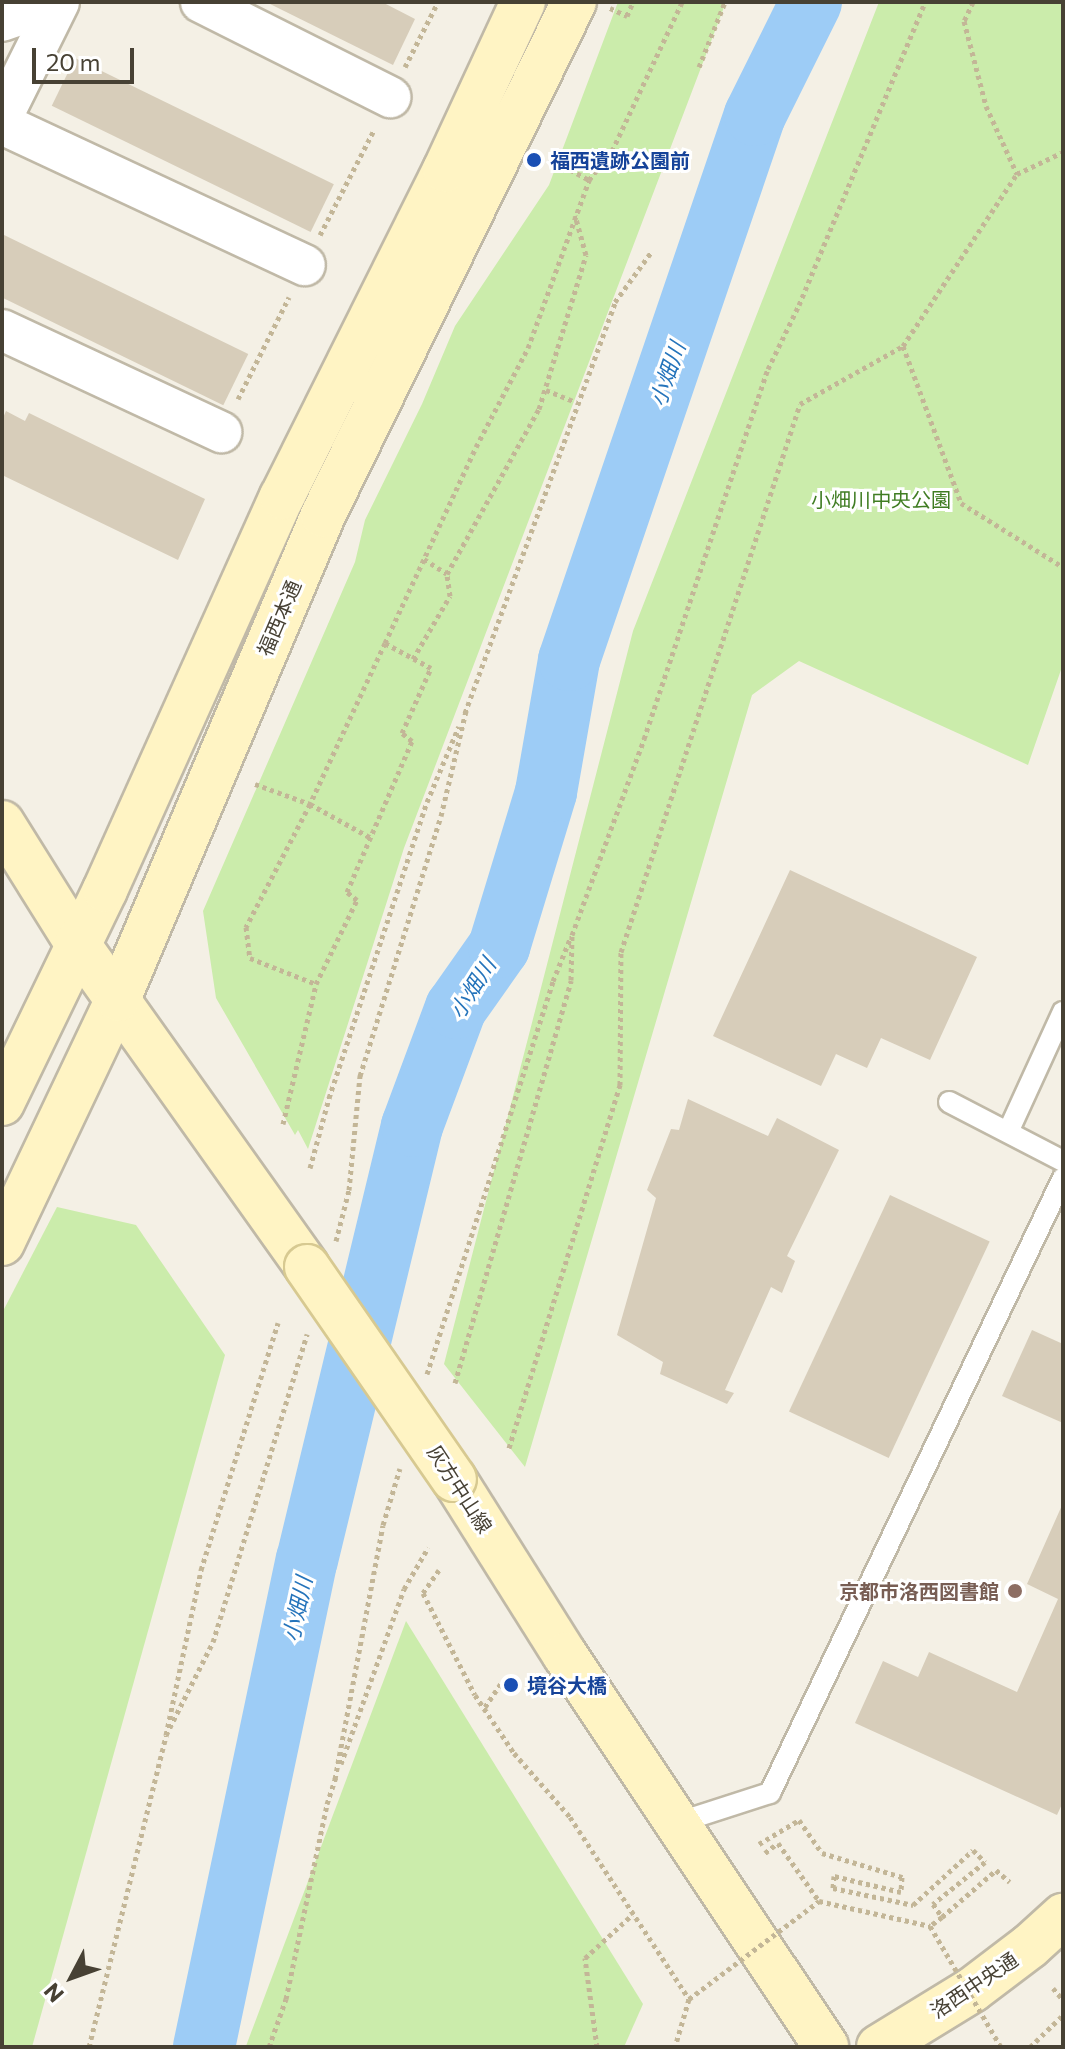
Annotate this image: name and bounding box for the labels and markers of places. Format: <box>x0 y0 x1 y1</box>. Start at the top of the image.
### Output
place label: 福西遺跡公園前 <box>550 148 690 172</box>
marker: 福西遺跡公園前 <box>525 151 543 169</box>
place label: 京都市洛西図書館 <box>839 1579 999 1603</box>
marker: 京都市洛西図書館 <box>1006 1582 1024 1600</box>
place label: 境谷大橋 <box>527 1673 607 1697</box>
marker: 境谷大橋 <box>502 1676 520 1694</box>

